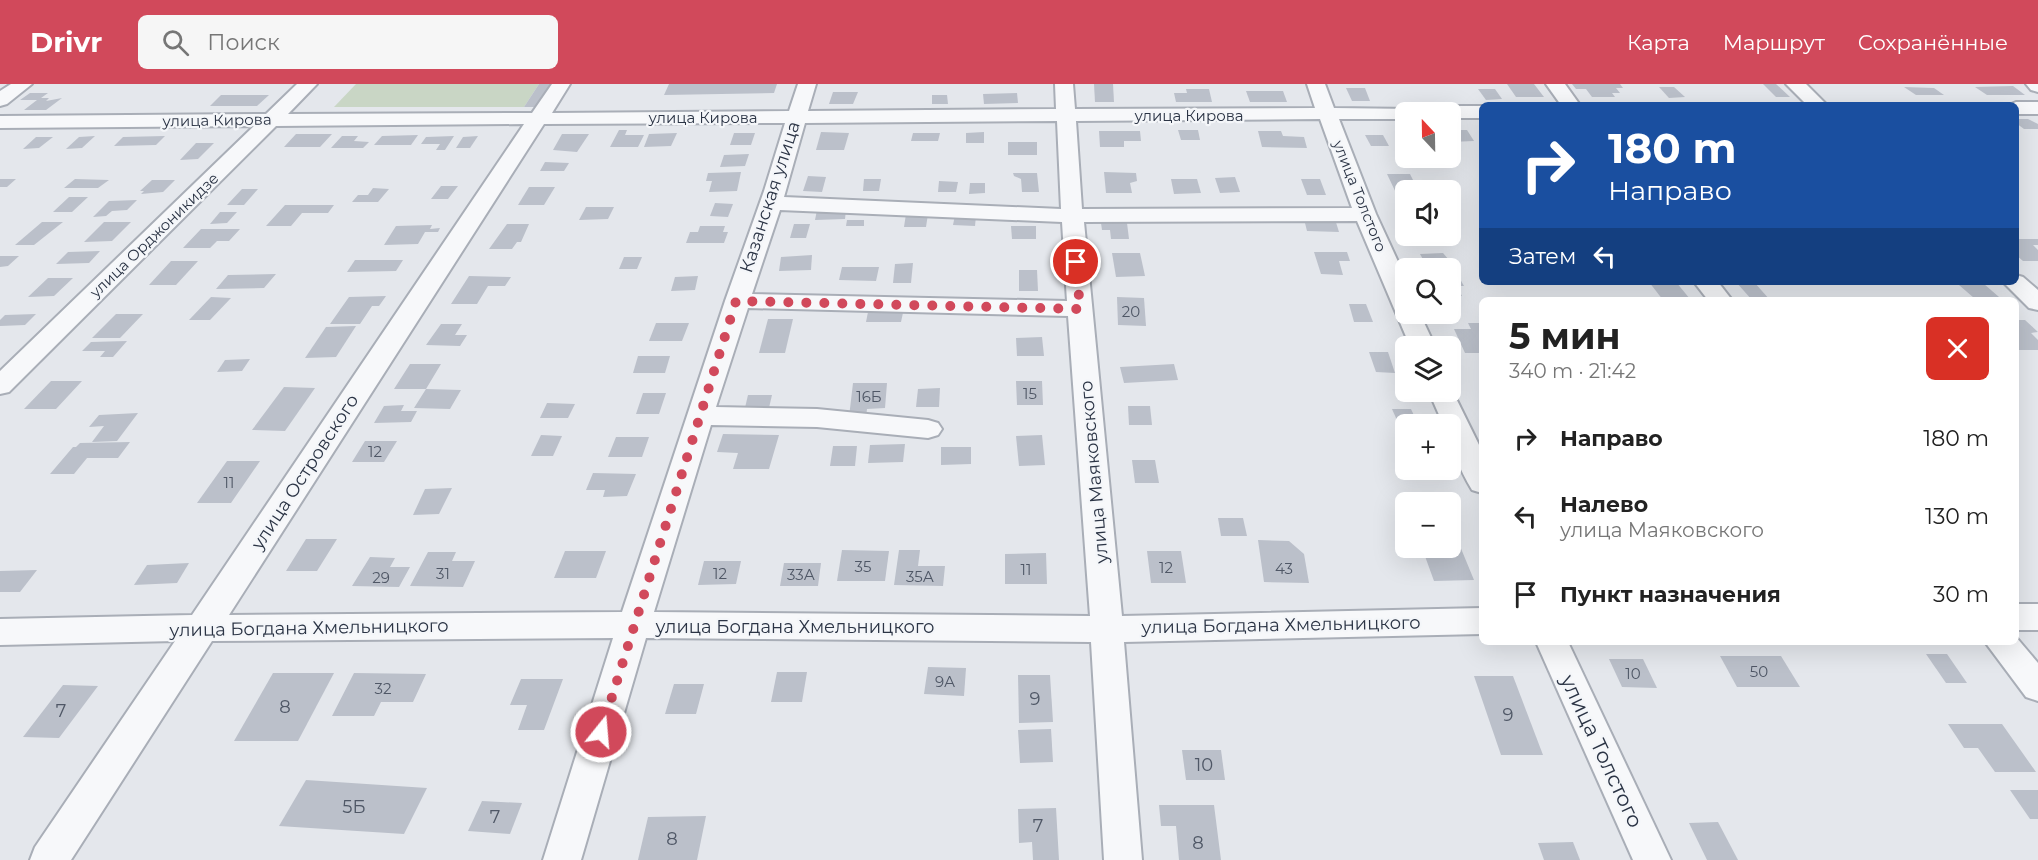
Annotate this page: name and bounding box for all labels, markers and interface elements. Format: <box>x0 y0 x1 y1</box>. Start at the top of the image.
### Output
search box <box>138 15 558 69</box>
text: Drivr <box>30 25 102 59</box>
icon: search <box>159 26 192 59</box>
text: Поиск <box>207 29 280 56</box>
text: Карта <box>1627 30 1690 55</box>
text: Маршрут <box>1723 30 1825 55</box>
text: Сохранённые <box>1858 30 2008 55</box>
north arrow <box>1395 102 1461 168</box>
map controls <box>1395 102 1461 558</box>
street label: улица Кирова <box>1133 106 1244 125</box>
street label: улица Кирова <box>647 108 758 127</box>
street label: улица Кирова <box>161 110 272 130</box>
street label: Казанская улица <box>735 119 805 275</box>
text: 180 m <box>1608 122 1737 174</box>
icon: right <box>1509 126 1587 204</box>
street label: улица Толстого <box>1329 137 1391 255</box>
street label: улица Орджоникидзе <box>85 169 222 302</box>
text: Направо <box>1608 174 1732 207</box>
button: sound <box>1395 180 1461 246</box>
pin <box>1050 236 1101 287</box>
icon: left <box>1588 240 1621 273</box>
text: Затем <box>1509 243 1576 270</box>
icon: arrive <box>1059 245 1092 278</box>
button: search <box>1395 258 1461 324</box>
house number: 20 <box>1122 302 1140 321</box>
text: 5 мин <box>1509 314 1621 358</box>
button: close <box>1926 317 1989 380</box>
button: layers <box>1395 336 1461 402</box>
text: 340 m · 21:42 <box>1509 359 1636 383</box>
street label: улица Маяковского <box>1075 380 1113 565</box>
house number: 15 <box>1023 384 1037 403</box>
house number: 16Б <box>856 387 882 406</box>
street label: улица Островского <box>246 390 363 555</box>
button: + <box>1395 414 1461 480</box>
icon: right <box>1509 422 1542 455</box>
text: Направо <box>1560 425 1663 452</box>
text: 180 m <box>1923 425 1989 452</box>
house number: 12 <box>368 442 382 461</box>
house number: 11 <box>224 473 234 492</box>
text: Налево <box>1560 491 1648 518</box>
button: − <box>1395 492 1461 558</box>
icon: left <box>1509 500 1542 533</box>
text: 130 m <box>1925 503 1989 530</box>
text: улица Маяковского <box>1560 518 1764 542</box>
house number: 35 <box>855 557 871 576</box>
house number: 12 <box>1159 558 1173 577</box>
house number: 43 <box>1275 559 1293 578</box>
house number: 11 <box>1021 560 1031 579</box>
house number: 31 <box>436 564 450 583</box>
house number: 12 <box>713 564 727 583</box>
house number: 33А <box>787 565 815 584</box>
house number: 35А <box>906 567 934 586</box>
house number: 29 <box>372 568 390 587</box>
icon: arrive <box>1509 578 1542 611</box>
text: Пункт назначения <box>1560 581 1781 608</box>
text: 30 m <box>1933 581 1989 608</box>
street label: улица Богдана Хмельницкого <box>1140 612 1421 638</box>
street label: улица Богдана Хмельницкого <box>168 615 449 641</box>
street label: улица Богдана Хмельницкого <box>654 616 935 638</box>
house number: 50 <box>1750 662 1768 681</box>
house number: 10 <box>1625 664 1641 683</box>
street label: улица Толстого <box>1555 670 1648 832</box>
house number: 9А <box>935 672 955 691</box>
house number: 32 <box>375 679 391 698</box>
house number: 9 <box>1030 688 1041 710</box>
house number: 8 <box>279 696 291 718</box>
house number: 7 <box>56 700 66 722</box>
position arrow <box>569 700 633 764</box>
house number: 9 <box>1503 704 1514 726</box>
house number: 10 <box>1195 754 1213 776</box>
house number: 5Б <box>342 796 366 818</box>
house number: 7 <box>490 806 500 828</box>
house number: 7 <box>1033 815 1043 837</box>
house number: 8 <box>666 828 678 850</box>
house number: 8 <box>1192 832 1204 854</box>

